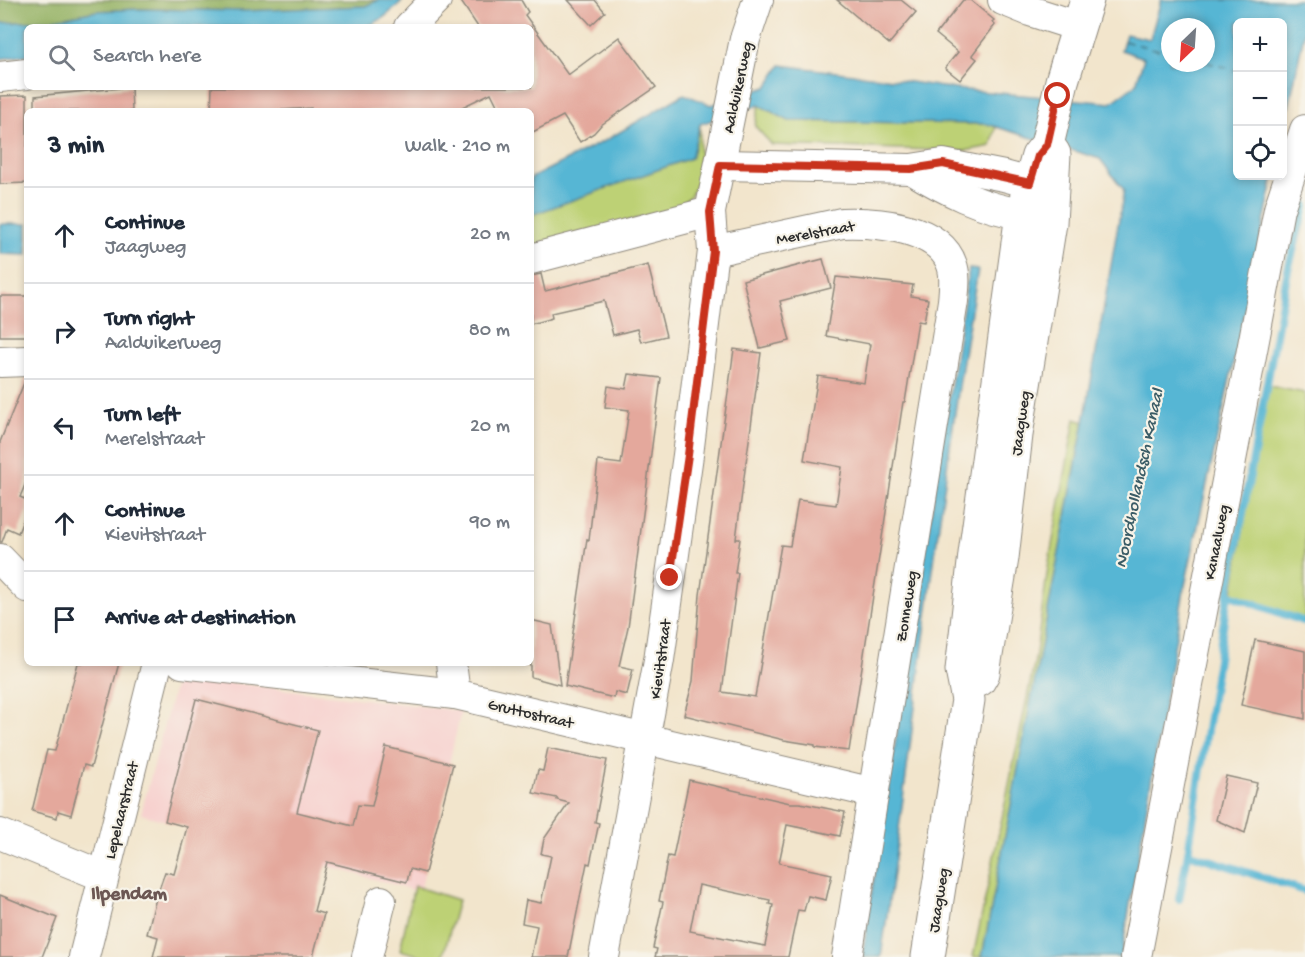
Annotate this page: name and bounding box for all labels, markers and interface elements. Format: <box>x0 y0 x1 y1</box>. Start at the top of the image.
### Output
north arrow <box>1161 18 1215 72</box>
map controls <box>1233 18 1287 180</box>
button: + <box>1233 18 1287 72</box>
search box <box>24 24 534 90</box>
street label: Aalduikerweg <box>720 40 758 135</box>
icon: search <box>45 41 78 74</box>
text: Search here <box>93 44 201 70</box>
button: − <box>1233 72 1287 126</box>
route start <box>1044 82 1070 108</box>
button: locate <box>1233 126 1287 180</box>
text: 3 min <box>48 132 104 163</box>
text: Walk · 210 m <box>405 136 510 159</box>
text: Continue <box>105 211 185 237</box>
street label: Merelstraat <box>775 218 858 251</box>
icon: ahead <box>48 219 81 252</box>
text: 20 m <box>470 224 510 247</box>
text: Jaagweg <box>105 237 186 260</box>
text: Turn right <box>105 307 193 333</box>
icon: right <box>48 315 81 348</box>
text: 80 m <box>469 320 510 343</box>
text: Aalduikerweg <box>105 333 221 356</box>
water label: Noordhollandsch Kanaal <box>1111 386 1170 570</box>
street label: Jaagweg <box>1009 390 1036 457</box>
text: Turn left <box>105 403 179 429</box>
icon: left <box>48 411 81 444</box>
text: 20 m <box>470 416 510 439</box>
text: Merelstraat <box>105 429 204 452</box>
text: Continue <box>105 499 185 525</box>
street label: Kanaalweg <box>1202 503 1235 582</box>
icon: ahead <box>48 507 81 540</box>
text: 90 m <box>470 512 510 535</box>
text: Kievitstraat <box>105 525 205 548</box>
route end <box>656 564 682 590</box>
street label: Zonneweg <box>893 570 923 644</box>
icon: arrive <box>48 603 81 636</box>
text: Arrive at destination <box>105 606 295 632</box>
street label: Kievitstraat <box>647 617 678 700</box>
street label: Gruttostraat <box>486 696 576 735</box>
street label: Lepelaarstraat <box>102 759 145 861</box>
street label: Jaagweg <box>926 867 955 934</box>
district label: Ilpendam <box>91 884 168 907</box>

